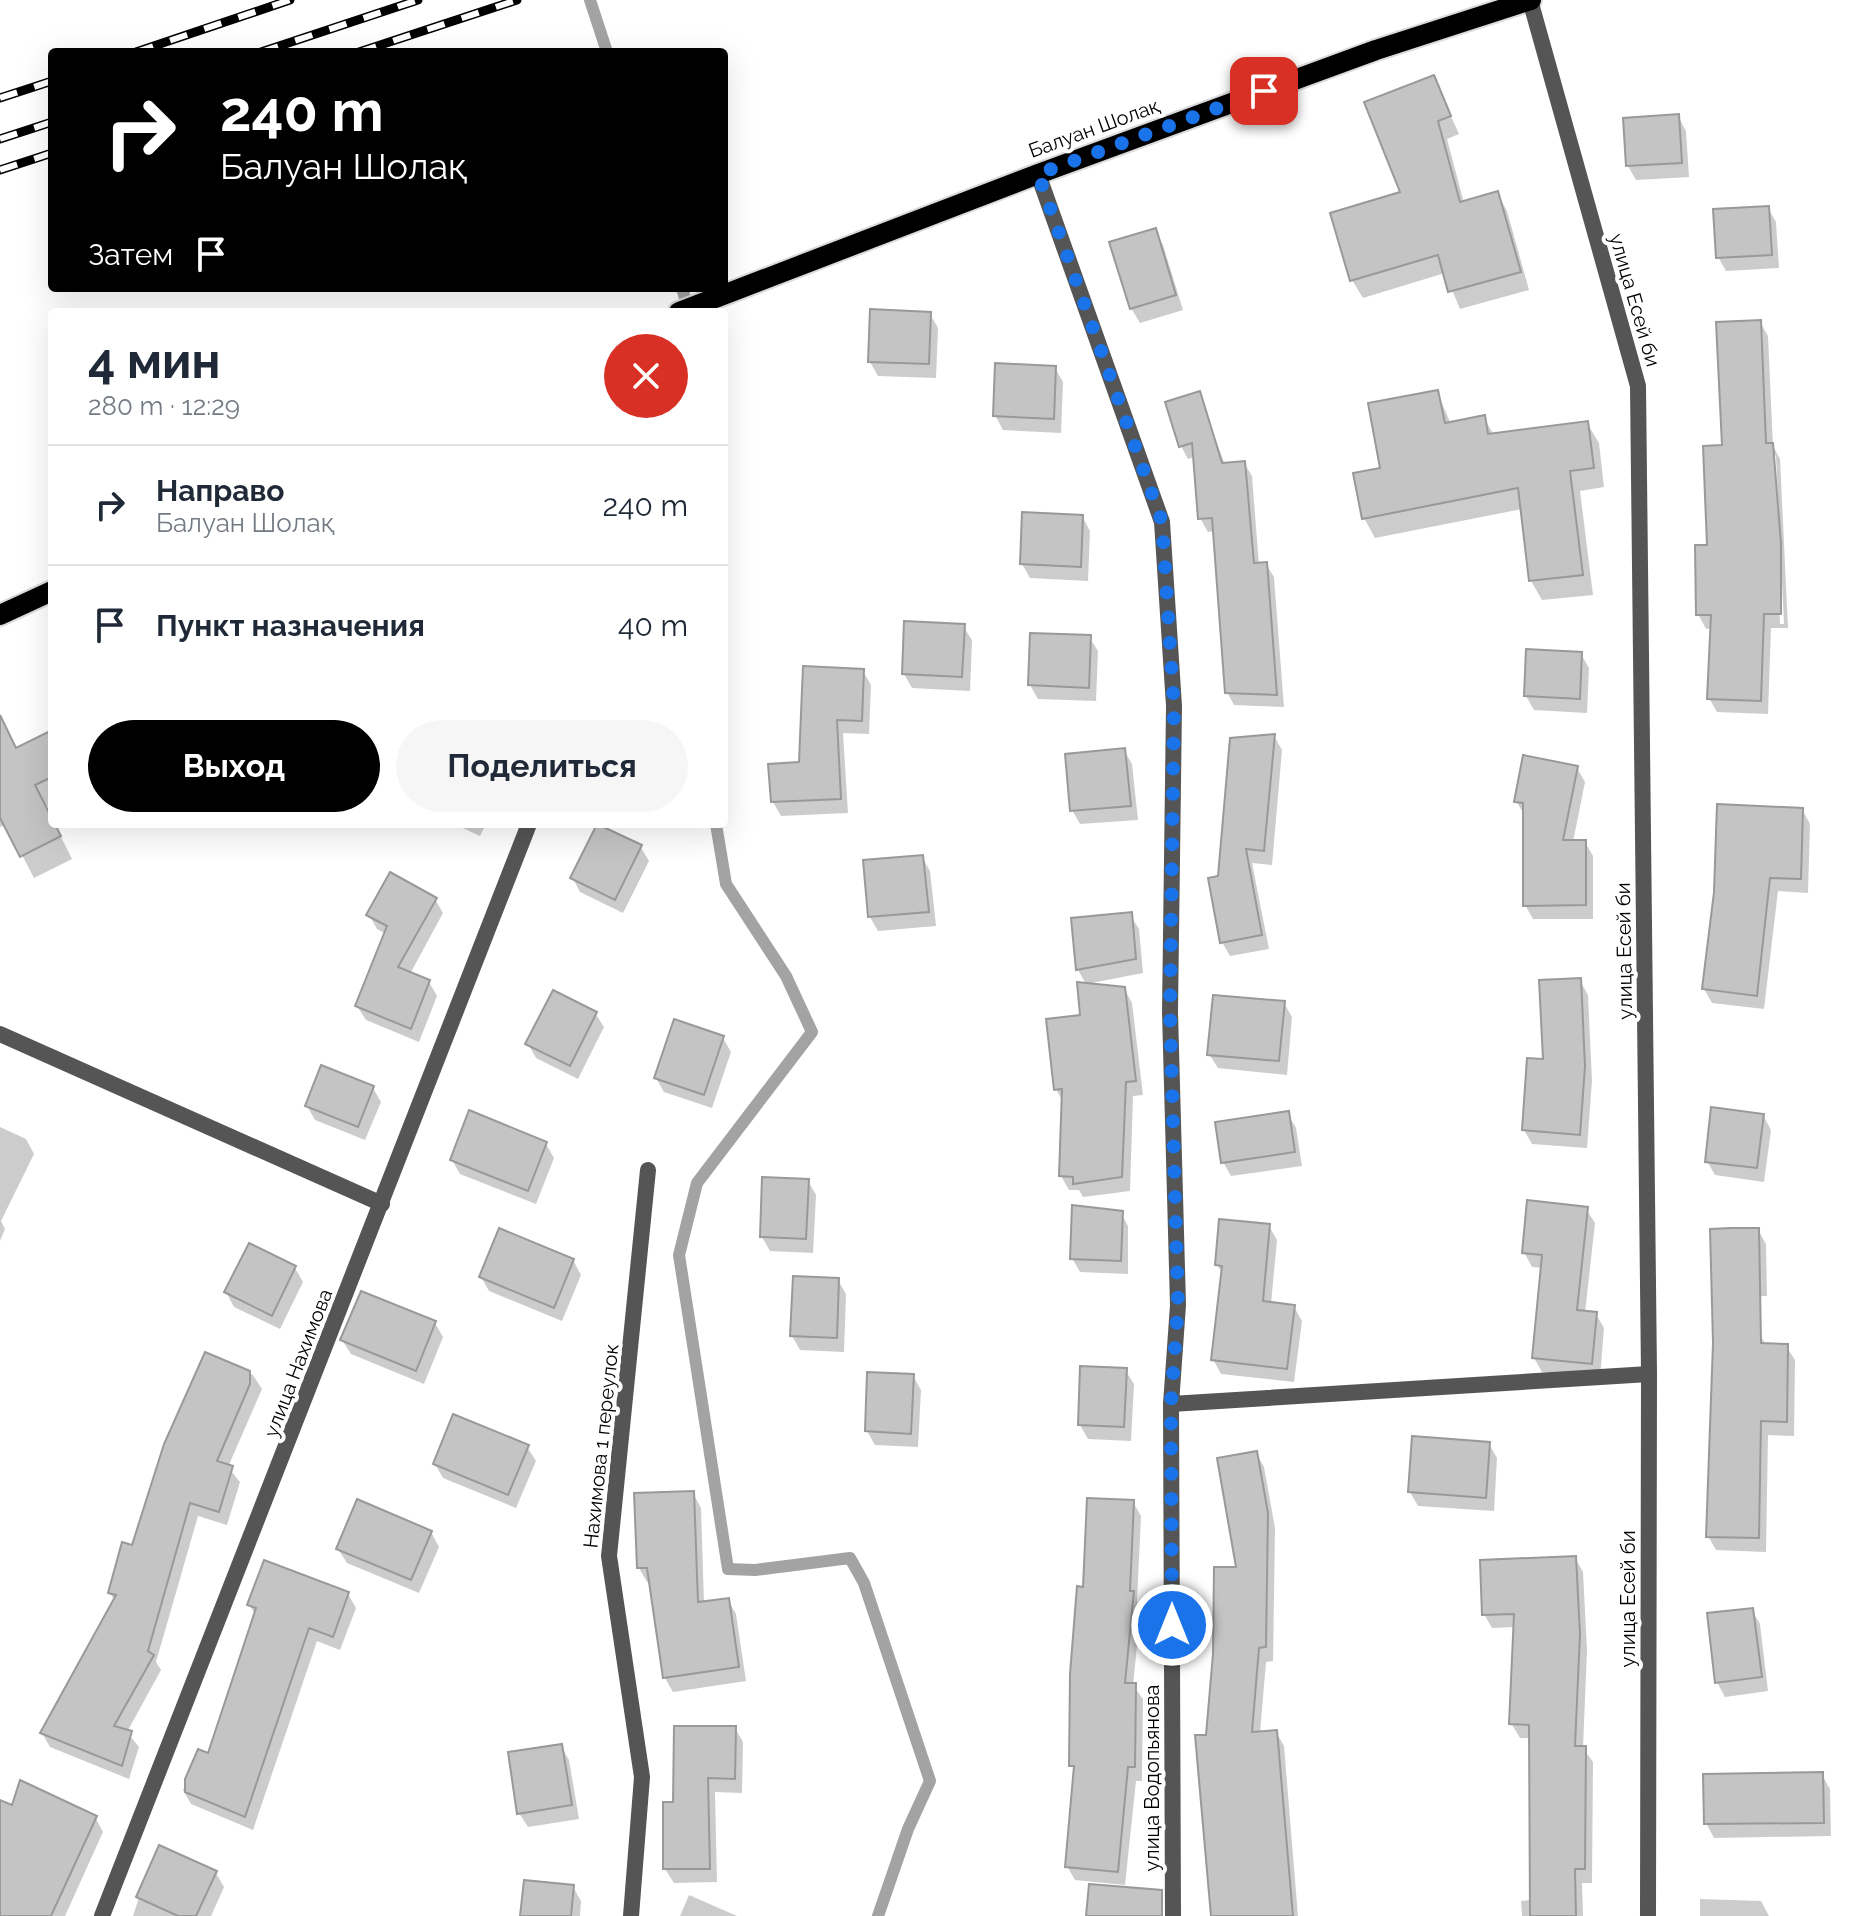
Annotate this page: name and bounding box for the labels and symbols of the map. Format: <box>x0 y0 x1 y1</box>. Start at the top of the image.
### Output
pin <box>1230 57 1298 125</box>
street label: Балуан Шолақ <box>1025 93 1163 163</box>
street label: улица Есей би <box>1605 231 1665 369</box>
street label: улица Есей би <box>1611 882 1637 1020</box>
street label: улица Нахимова <box>259 1286 337 1440</box>
street label: Нахимова 1 переулок <box>578 1343 624 1549</box>
street label: улица Есей би <box>1616 1530 1640 1668</box>
position arrow <box>1130 1583 1214 1667</box>
street label: улица Водопьянова <box>1140 1684 1164 1872</box>

